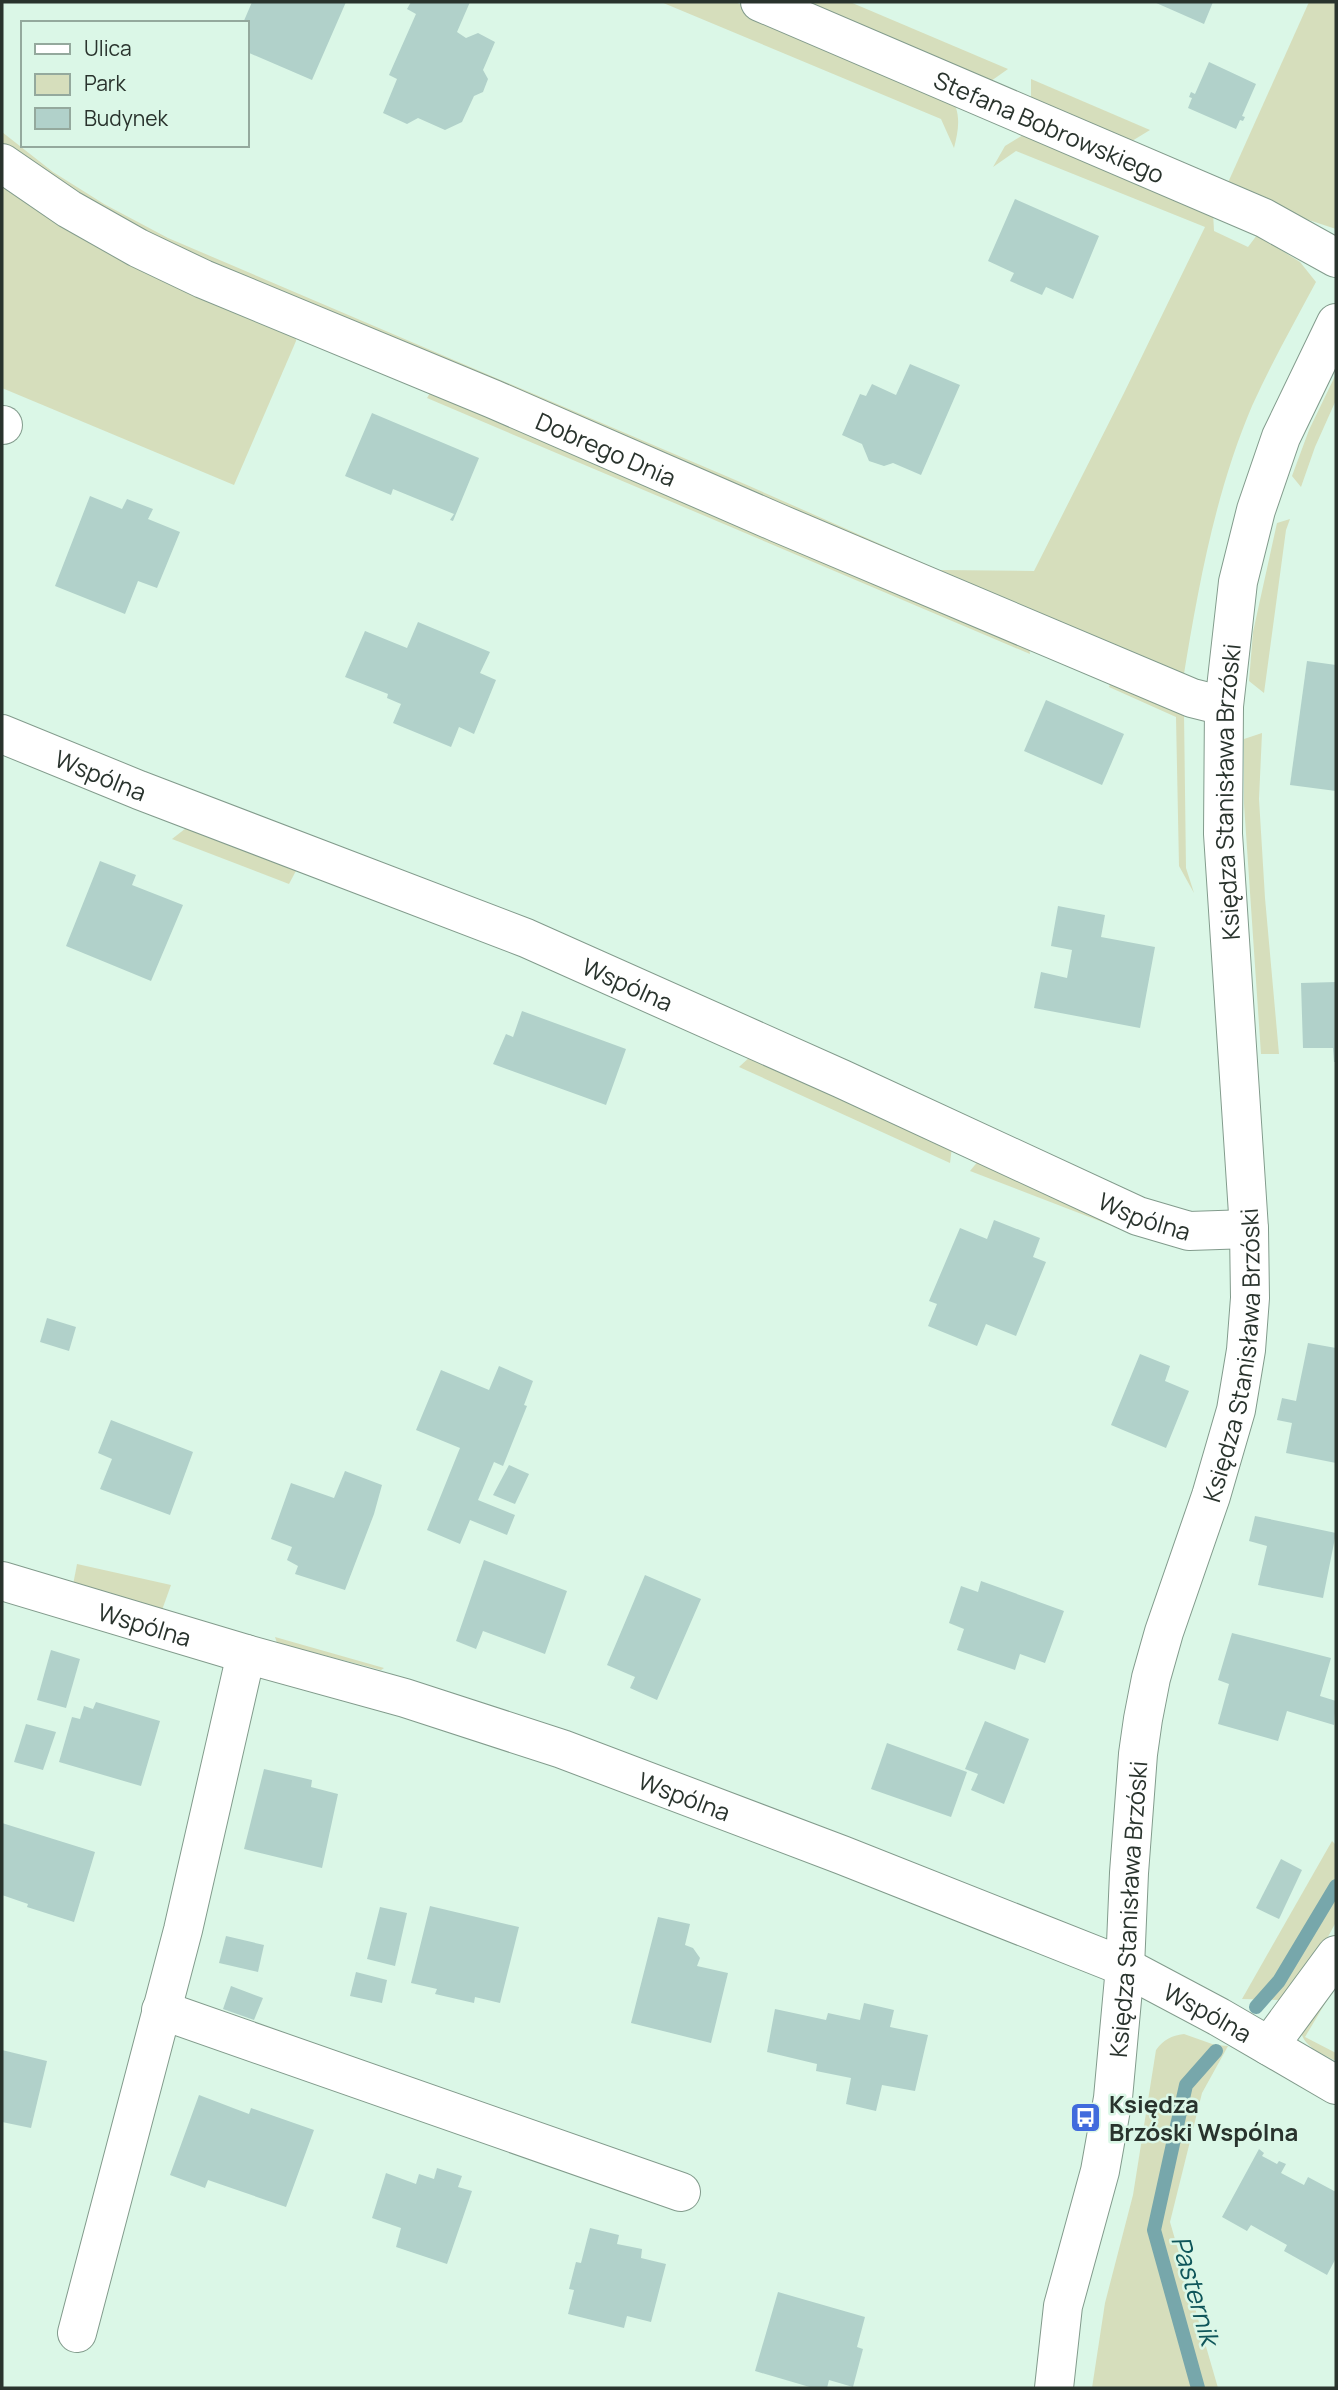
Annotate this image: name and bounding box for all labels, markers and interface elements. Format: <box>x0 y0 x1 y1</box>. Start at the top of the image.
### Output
legend <box>21 21 248 147</box>
text: Ulica <box>84 34 132 62</box>
street label: Stefana Bobrowskiego <box>929 62 1170 190</box>
text: Park <box>84 69 126 97</box>
text: Budynek <box>84 104 169 132</box>
street label: Dobrego Dnia <box>531 403 682 493</box>
street label: Księdza Stanisława Brzóski <box>1206 642 1247 941</box>
street label: Wspólna <box>50 741 151 808</box>
street label: Wspólna <box>577 949 679 1018</box>
street label: Wspólna <box>1093 1184 1195 1247</box>
street label: Księdza Stanisława Brzóski <box>1194 1207 1267 1505</box>
street label: Wspólna <box>94 1594 195 1653</box>
street label: Księdza Stanisława Brzóski <box>1100 1760 1154 2059</box>
street label: Wspólna <box>634 1763 735 1828</box>
street label: Wspólna <box>1158 1974 1258 2049</box>
place label: Księdza Brzóski Wspólna <box>1109 2087 1298 2148</box>
bus stop icon: Księdza Brzóski Wspólna <box>1069 2100 1103 2134</box>
water label: Pasternik <box>1163 2231 1230 2353</box>

